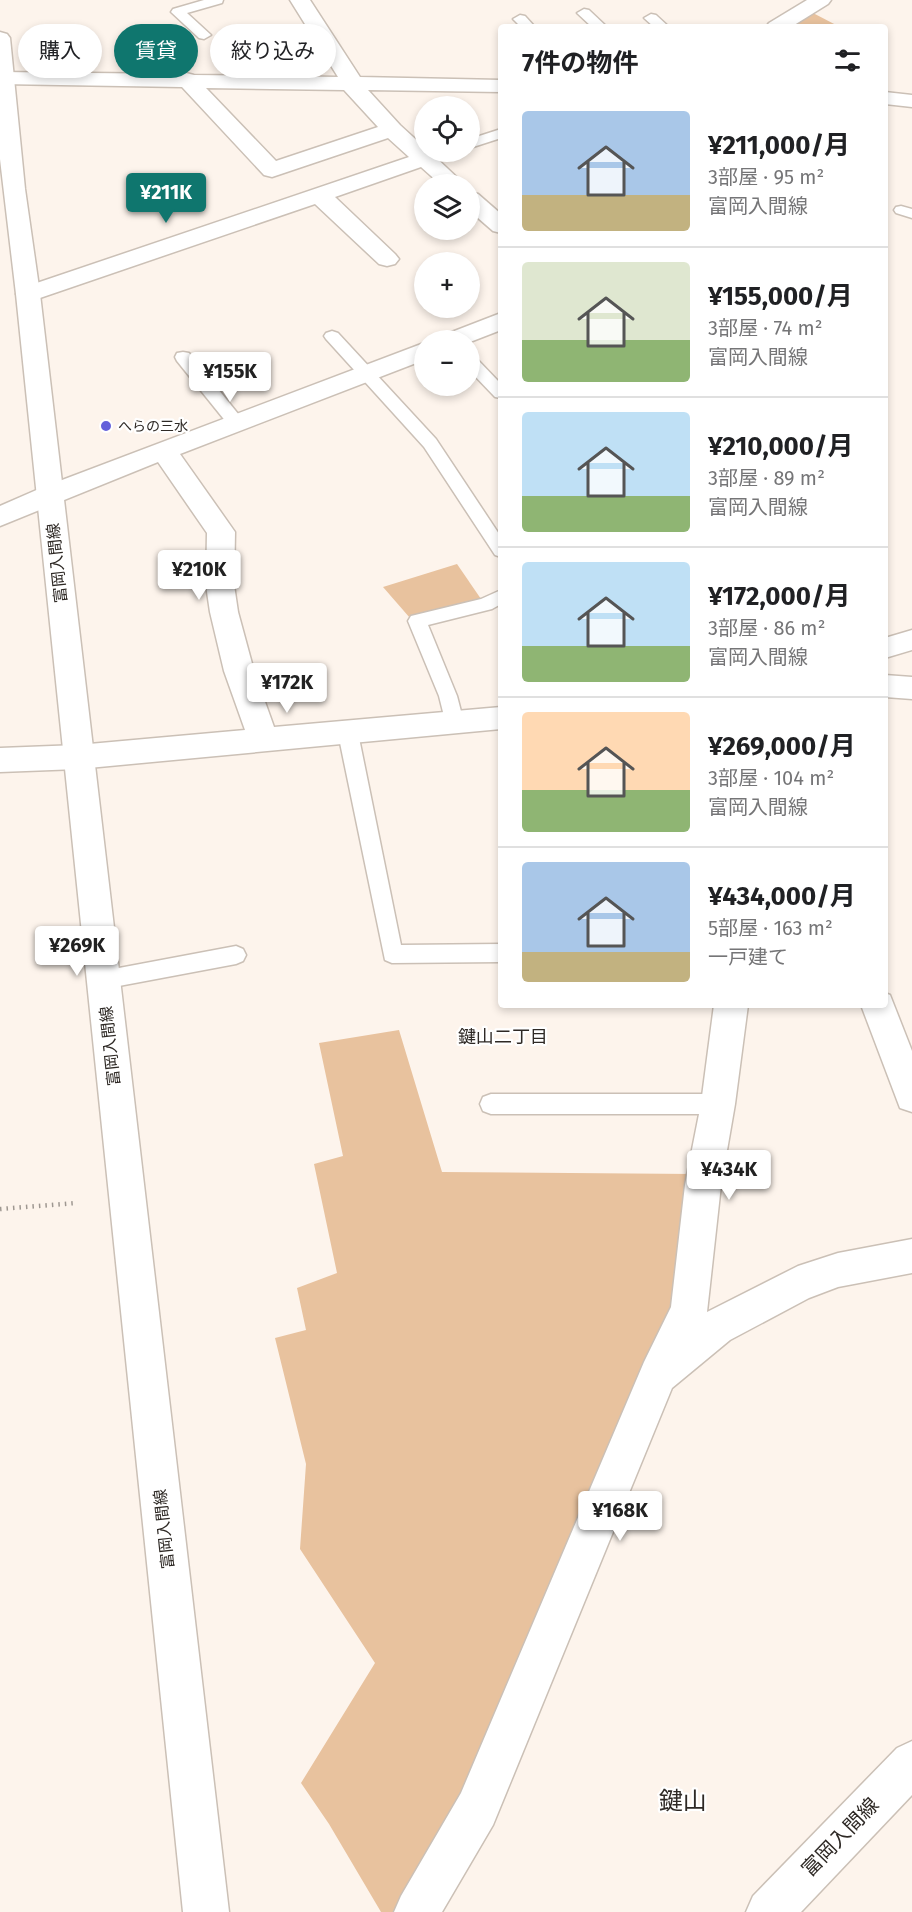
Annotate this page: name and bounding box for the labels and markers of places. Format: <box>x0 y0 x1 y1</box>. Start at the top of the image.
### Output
pin: ¥211K <box>124 173 208 224</box>
pin: ¥155K <box>188 352 272 403</box>
place label: へらの三水 <box>118 418 188 435</box>
marker: へらの三水 <box>99 419 113 433</box>
pin: ¥210K <box>157 550 241 601</box>
pin: ¥172K <box>245 663 329 714</box>
pin: ¥269K <box>35 926 119 977</box>
pin: ¥434K <box>687 1150 771 1201</box>
pin: ¥168K <box>578 1491 662 1542</box>

